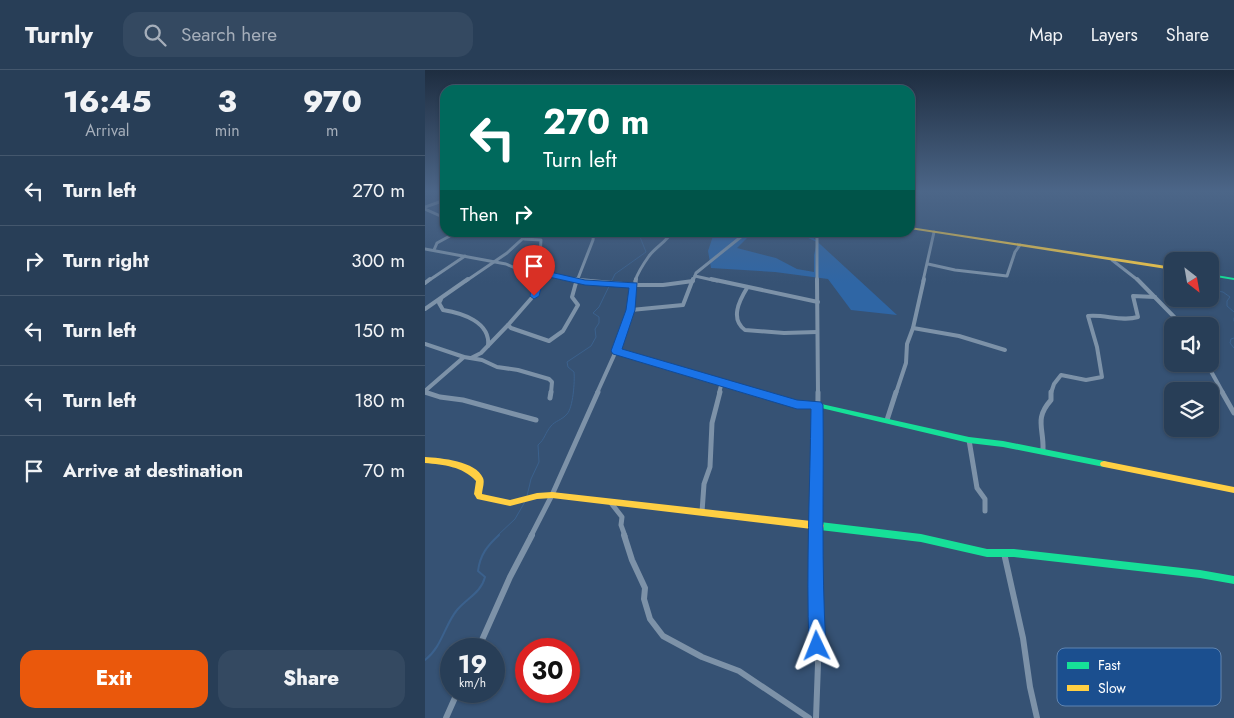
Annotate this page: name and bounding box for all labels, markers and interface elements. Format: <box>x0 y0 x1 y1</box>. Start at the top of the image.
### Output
search box <box>123 12 473 57</box>
text: Turnly <box>25 17 93 52</box>
icon: search <box>141 21 169 49</box>
text: Search here <box>181 21 277 48</box>
text: Map <box>1029 22 1063 48</box>
text: Layers <box>1091 22 1138 48</box>
text: Share <box>1166 22 1209 48</box>
text: 16:45 <box>63 80 152 123</box>
text: 3 <box>218 80 237 123</box>
text: 970 <box>303 80 362 123</box>
text: 270 m <box>543 97 649 147</box>
icon: left <box>460 105 525 170</box>
text: Arrival <box>85 119 129 142</box>
text: min <box>215 119 240 142</box>
text: m <box>326 119 339 142</box>
text: Turn left <box>543 143 617 175</box>
icon: left <box>20 177 48 205</box>
text: Turn left <box>63 177 136 204</box>
text: 270 m <box>352 177 405 204</box>
icon: right <box>509 200 537 228</box>
text: Then <box>460 201 499 228</box>
pin <box>513 245 555 296</box>
icon: right <box>20 247 48 275</box>
text: Turn right <box>63 247 149 274</box>
text: 300 m <box>351 247 405 274</box>
icon: arrive <box>520 252 548 280</box>
north arrow <box>1164 252 1219 308</box>
map controls <box>1164 252 1219 437</box>
icon: left <box>20 317 48 345</box>
text: Turn left <box>63 317 136 344</box>
text: 150 m <box>354 317 405 344</box>
button: sound <box>1164 317 1219 372</box>
button: layers <box>1164 382 1219 437</box>
icon: left <box>20 387 48 415</box>
text: Turn left <box>63 387 136 414</box>
text: 180 m <box>354 387 405 414</box>
icon: arrive <box>20 457 48 485</box>
text: Arrive at destination <box>63 457 243 484</box>
text: 70 m <box>363 457 405 484</box>
position arrow <box>790 619 842 671</box>
speed limit sign: 30 <box>515 638 580 703</box>
text: 19 <box>458 646 487 682</box>
legend <box>1057 648 1221 706</box>
button: Exit <box>20 650 208 708</box>
button: Share <box>218 650 405 708</box>
text: Fast <box>1098 655 1121 675</box>
text: km/h <box>459 674 486 692</box>
text: Slow <box>1098 678 1126 698</box>

